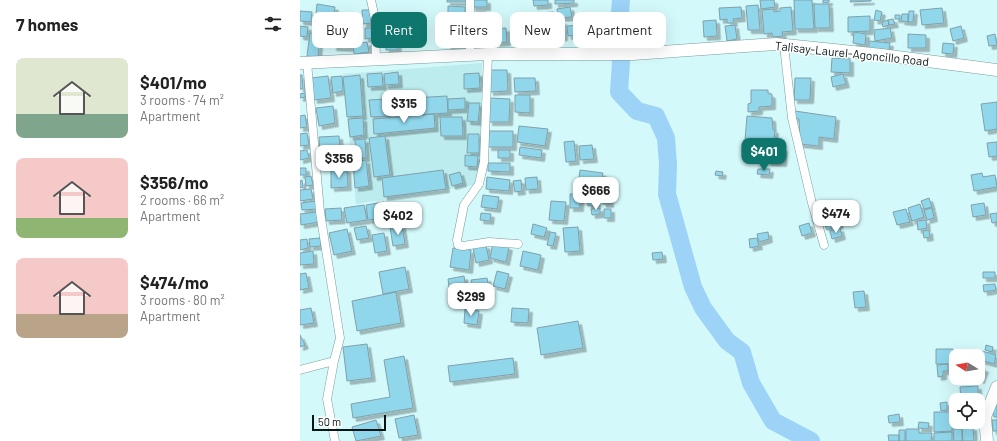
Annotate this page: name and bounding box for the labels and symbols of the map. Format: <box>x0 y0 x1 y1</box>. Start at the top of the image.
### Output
street label: Talisay-Laurel-Agoncillo Road <box>774 38 930 68</box>
pin: $315 <box>380 90 428 124</box>
pin: $401 <box>740 138 788 172</box>
pin: $356 <box>315 145 363 179</box>
pin: $666 <box>572 177 620 211</box>
pin: $474 <box>812 200 860 234</box>
pin: $402 <box>374 202 422 236</box>
pin: $299 <box>447 283 495 317</box>
north arrow <box>949 349 985 385</box>
scale bar <box>312 413 386 432</box>

